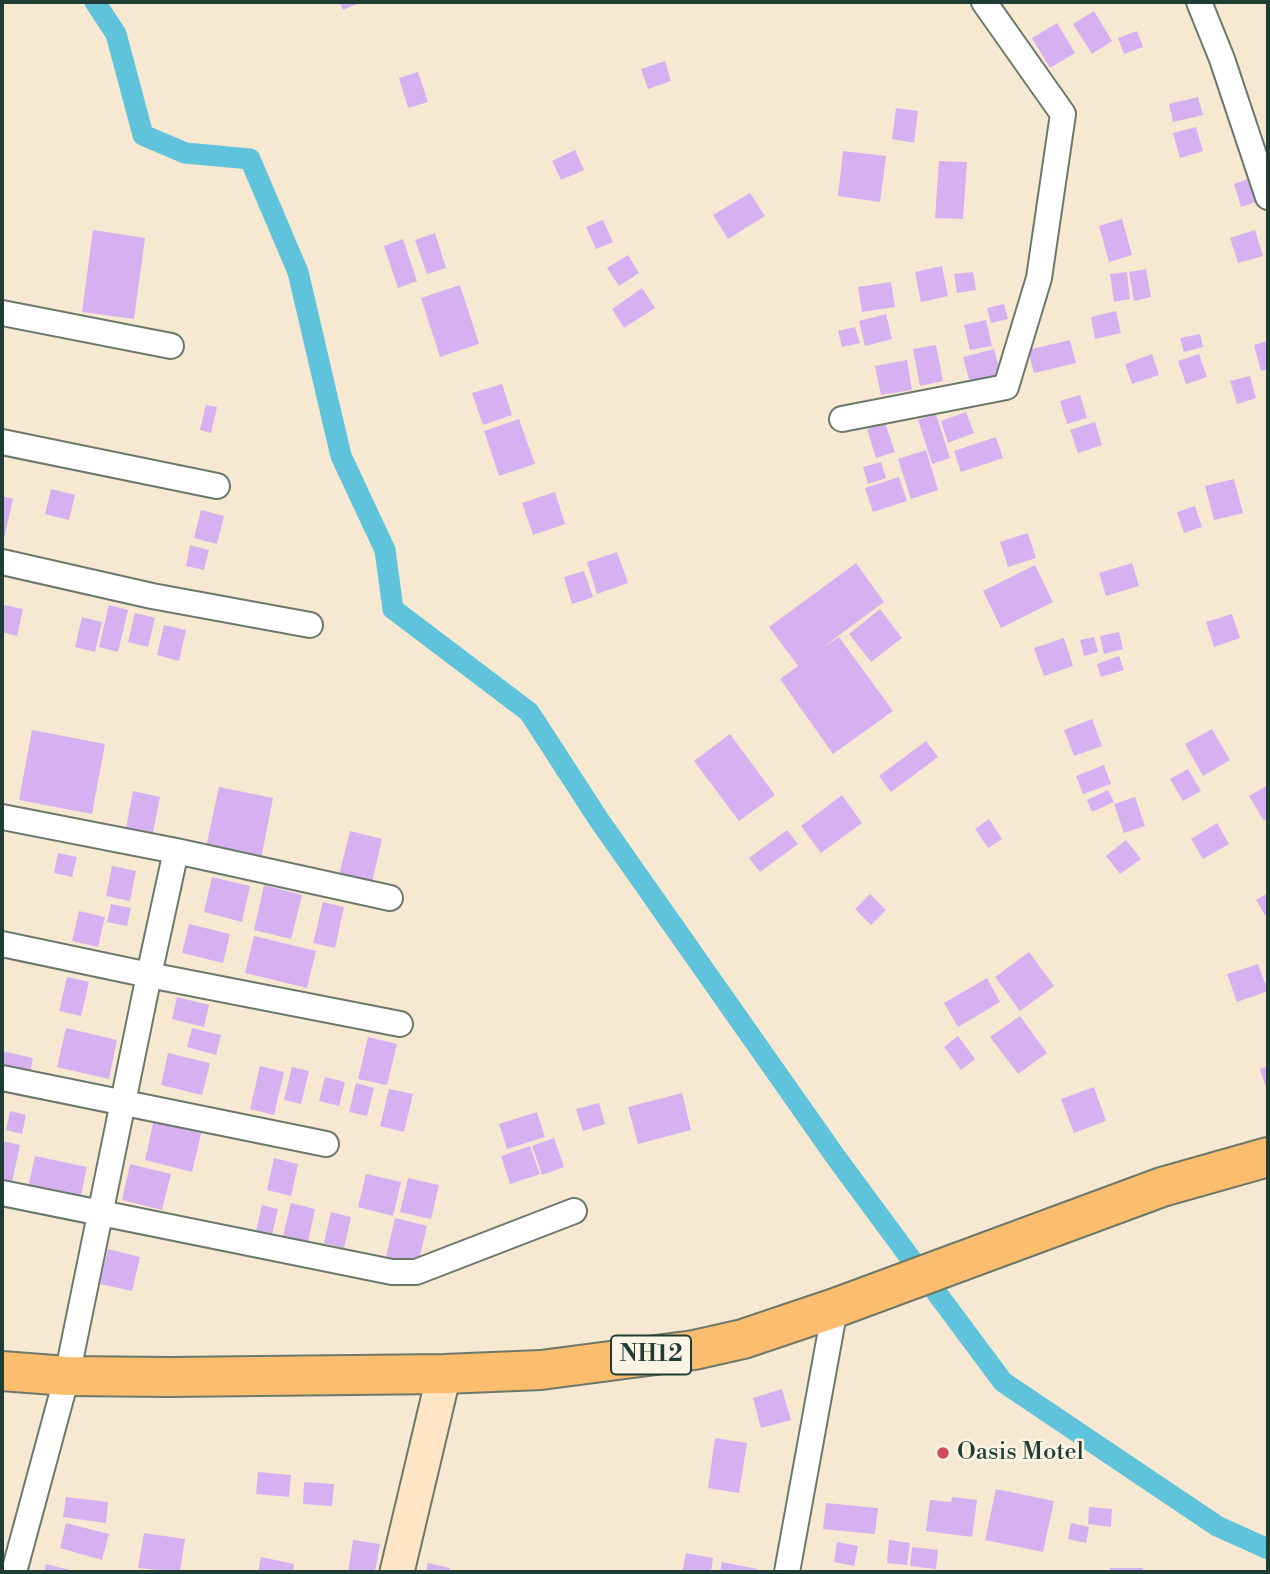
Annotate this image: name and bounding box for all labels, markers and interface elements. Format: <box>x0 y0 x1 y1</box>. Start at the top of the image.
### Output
road number: NH12 <box>611 1336 691 1374</box>
place label: Oasis Motel <box>957 1439 1084 1467</box>
marker: Oasis Motel <box>935 1445 951 1461</box>

